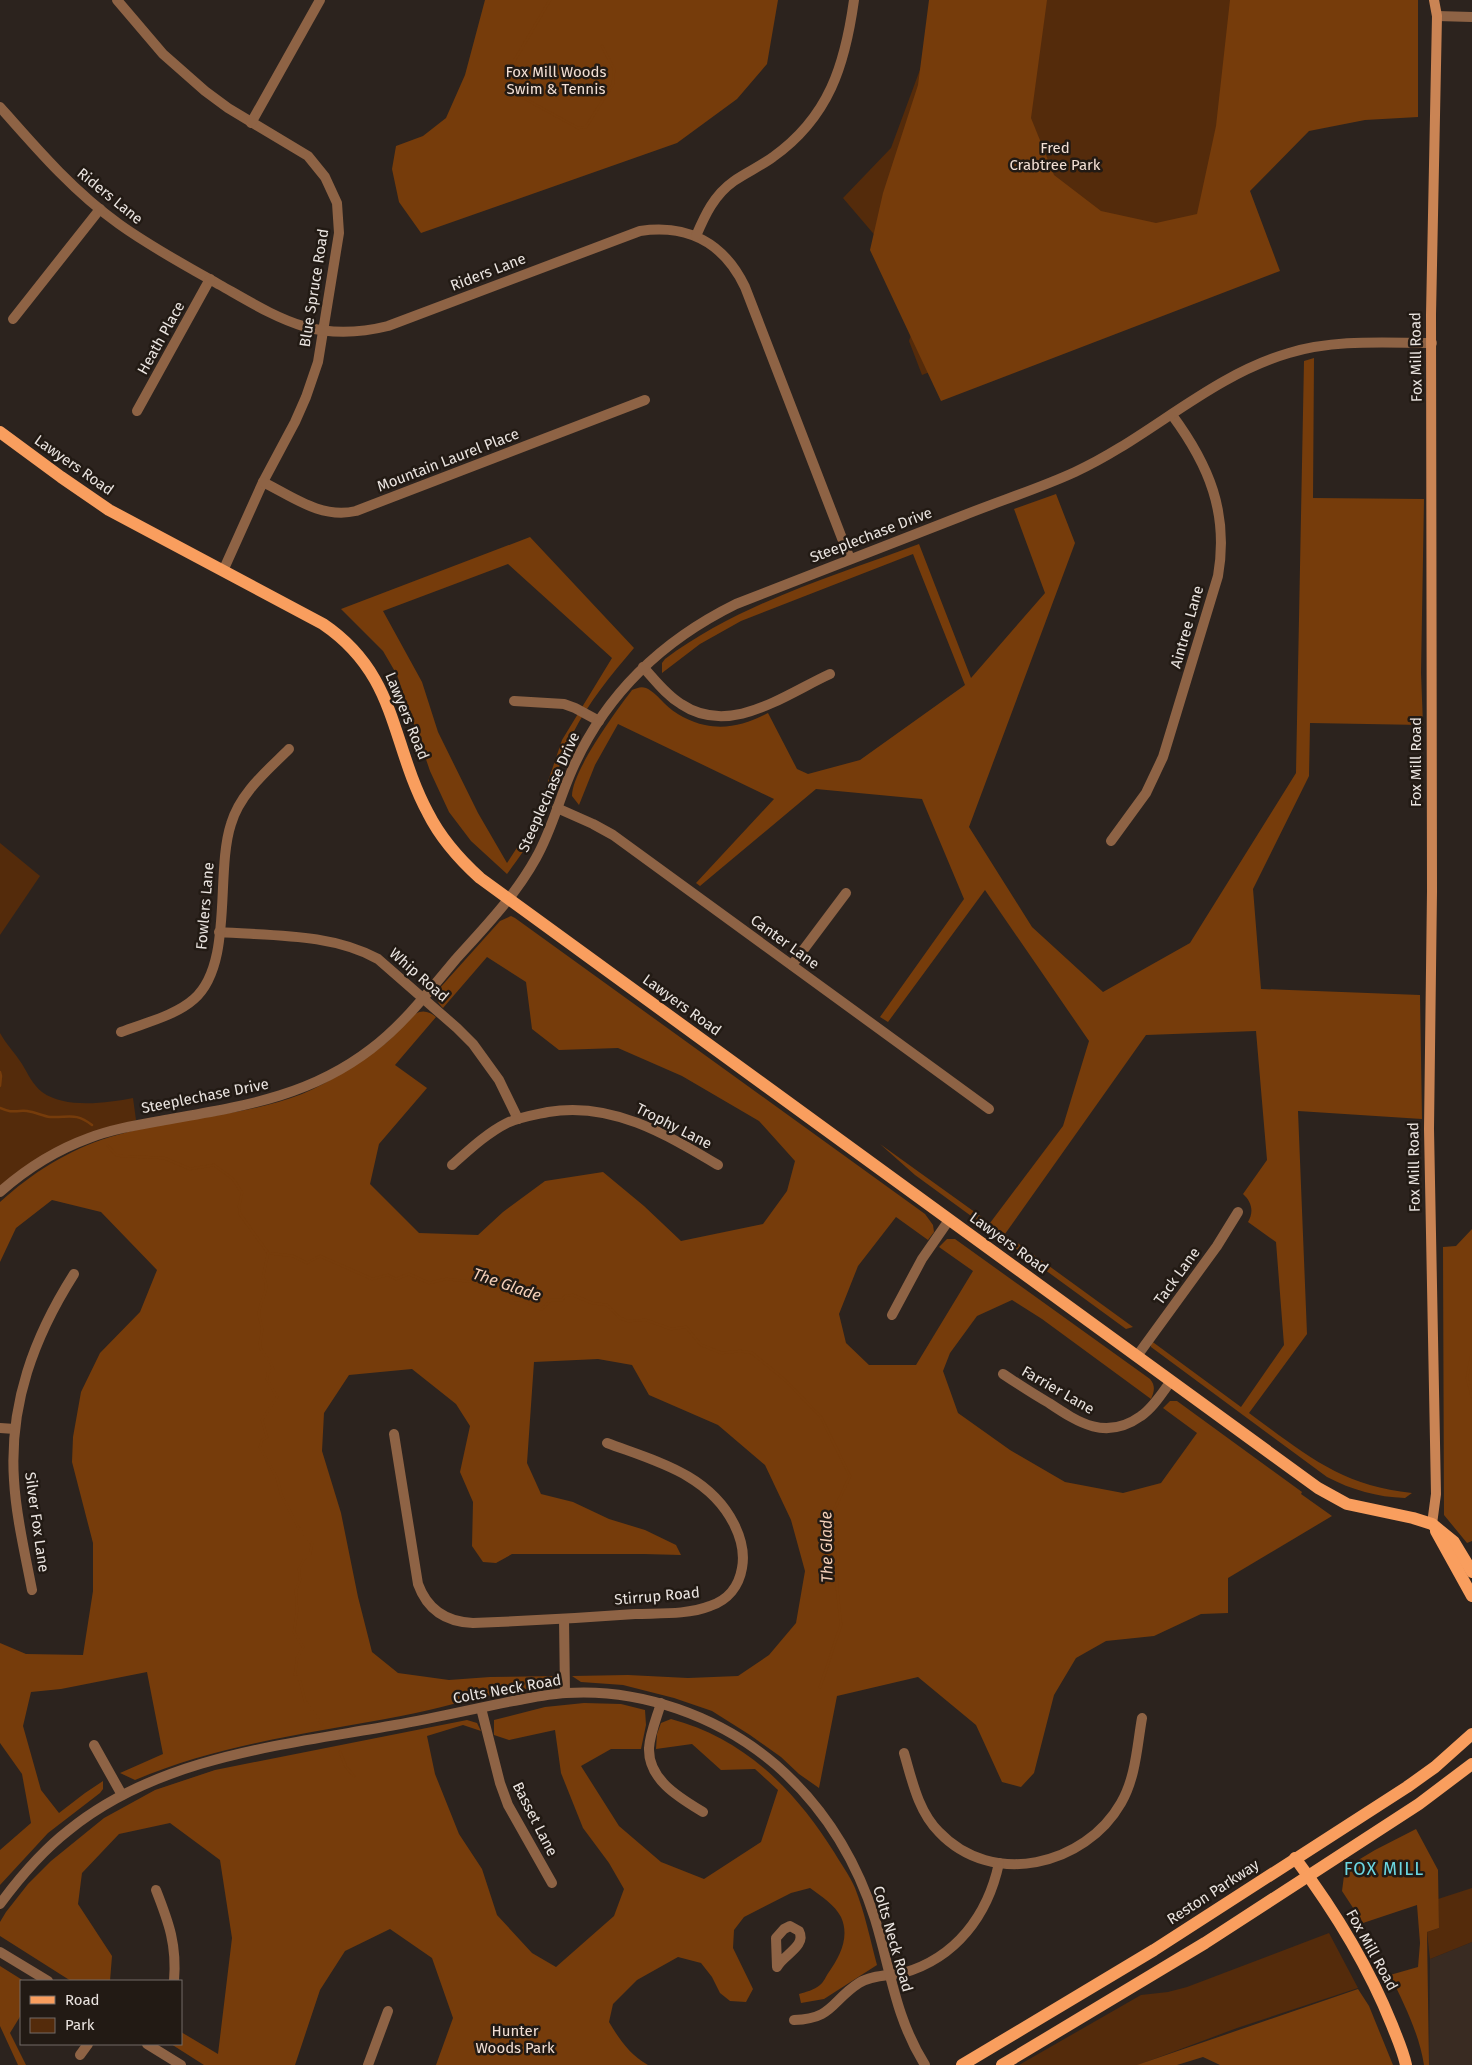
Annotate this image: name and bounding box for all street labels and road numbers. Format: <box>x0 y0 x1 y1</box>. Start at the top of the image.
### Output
street label: Riders Lane <box>73 164 147 228</box>
street label: Blue Spruce Road <box>296 228 332 348</box>
street label: Riders Lane <box>448 249 528 295</box>
street label: Heath Place <box>134 298 188 378</box>
street label: Fox Mill Road <box>1406 312 1426 402</box>
street label: Mountain Laurel Place <box>374 425 522 495</box>
street label: Lawyers Road <box>31 431 117 499</box>
street label: Steeplechase Drive <box>807 503 935 567</box>
street label: Aintree Lane <box>1167 584 1207 670</box>
street label: Lawyers Road <box>381 670 433 762</box>
street label: Fox Mill Road <box>1407 717 1425 807</box>
street label: Steeplechase Drive <box>514 729 584 855</box>
street label: Fowlers Lane <box>192 861 218 951</box>
street label: Canter Lane <box>747 911 823 973</box>
street label: Whip Road <box>386 944 452 1006</box>
street label: Lawyers Road <box>639 970 725 1040</box>
street label: Steeplechase Drive <box>140 1075 270 1117</box>
street label: Trophy Lane <box>633 1099 715 1153</box>
street label: Fox Mill Road <box>1404 1122 1424 1212</box>
street label: Lawyers Road <box>966 1208 1052 1278</box>
street label: Tack Lane <box>1150 1244 1204 1308</box>
street label: Farrier Lane <box>1019 1362 1097 1418</box>
street label: Silver Fox Lane <box>21 1471 53 1573</box>
street label: Stirrup Road <box>614 1583 700 1609</box>
street label: Colts Neck Road <box>452 1671 562 1707</box>
street label: Basset Lane <box>509 1779 561 1859</box>
street label: Reston Parkway <box>1164 1855 1263 1928</box>
street label: Colts Neck Road <box>869 1884 917 1994</box>
street label: Fox Mill Road <box>1342 1906 1402 1994</box>

